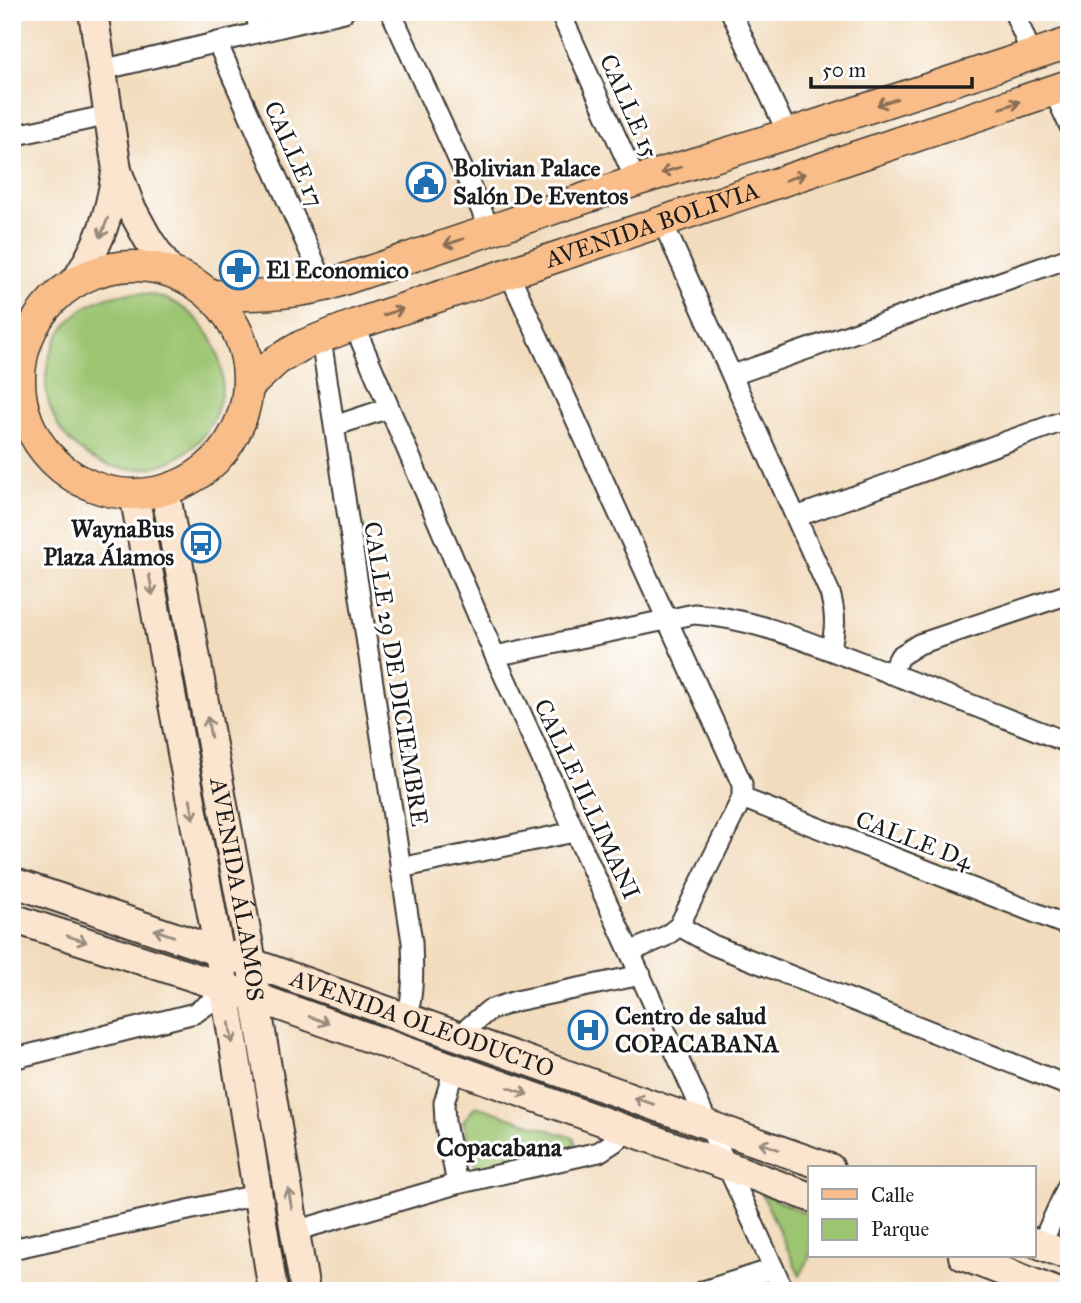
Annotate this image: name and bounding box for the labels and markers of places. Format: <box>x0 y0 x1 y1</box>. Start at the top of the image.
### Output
place label: Bolivian Palace Salón De Eventos <box>453 153 628 211</box>
public building icon: Bolivian Palace Salón De Eventos <box>405 161 447 203</box>
pharmacy icon: El Economico <box>218 249 260 291</box>
place label: El Economico <box>266 255 409 285</box>
place label: WaynaBus Plaza Álamos <box>43 514 174 572</box>
bus stop icon: WaynaBus Plaza Álamos <box>180 522 222 564</box>
place label: Centro de salud COPACABANA <box>615 1001 780 1059</box>
hospital icon: Centro de salud COPACABANA <box>567 1009 609 1051</box>

